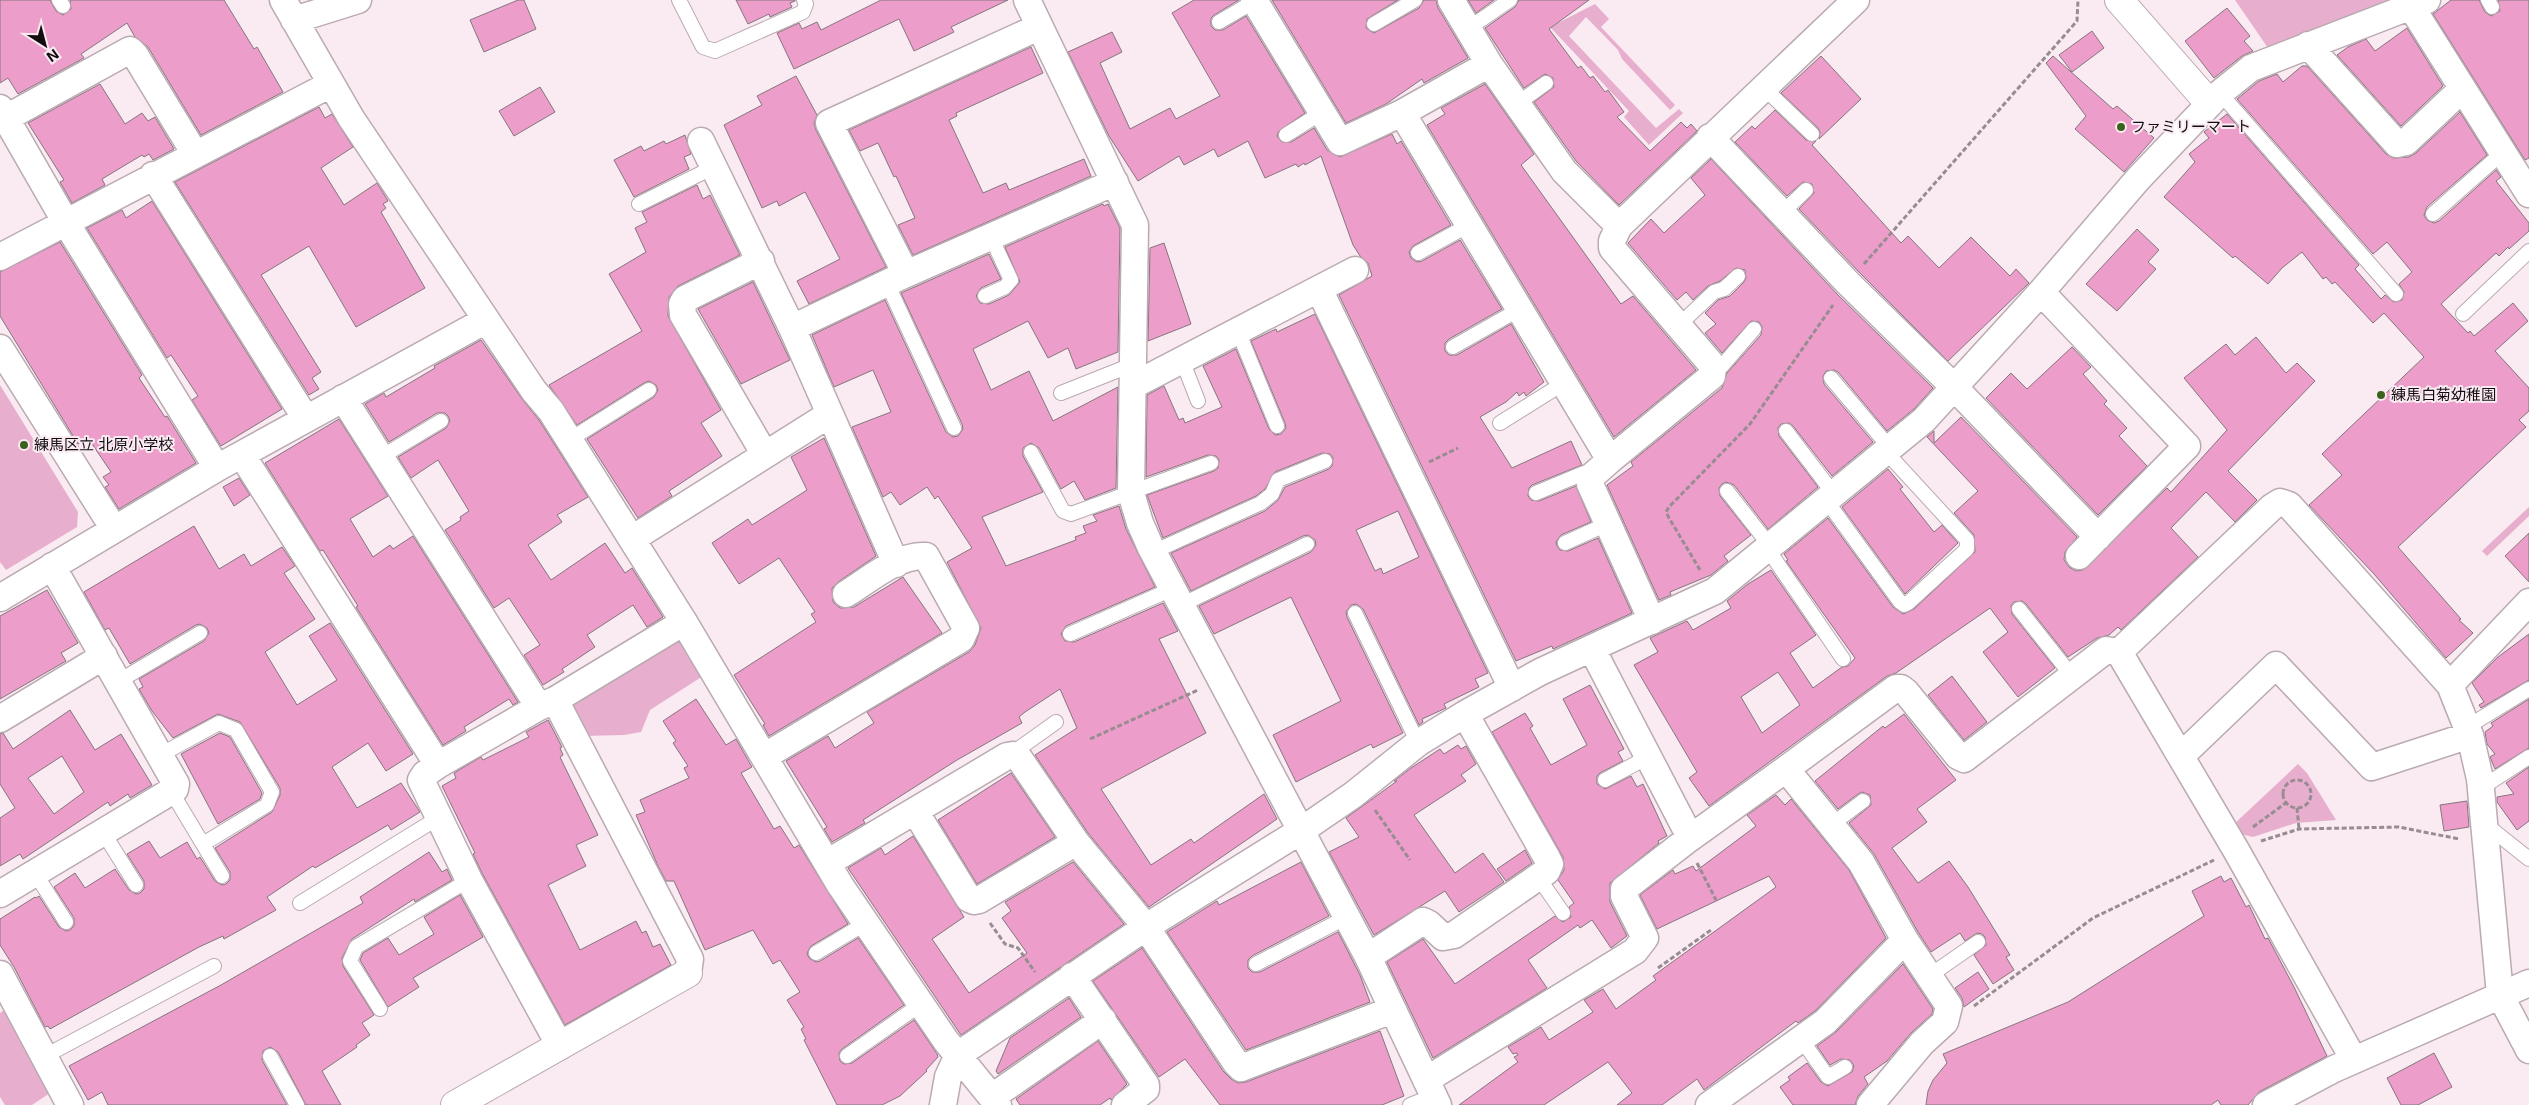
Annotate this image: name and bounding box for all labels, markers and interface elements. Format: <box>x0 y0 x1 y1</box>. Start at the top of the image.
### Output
north arrow <box>20 20 70 70</box>
text: N <box>44 46 62 66</box>
place label: ファミリーマート <box>2131 117 2251 136</box>
marker: ファミリーマート <box>2115 121 2127 133</box>
place label: 練馬白菊幼稚園 <box>2391 385 2496 404</box>
marker: 練馬白菊幼稚園 <box>2375 389 2387 401</box>
place label: 練馬区立 北原小学校 <box>34 435 173 454</box>
marker: 練馬区立 北原小学校 <box>18 439 30 451</box>

